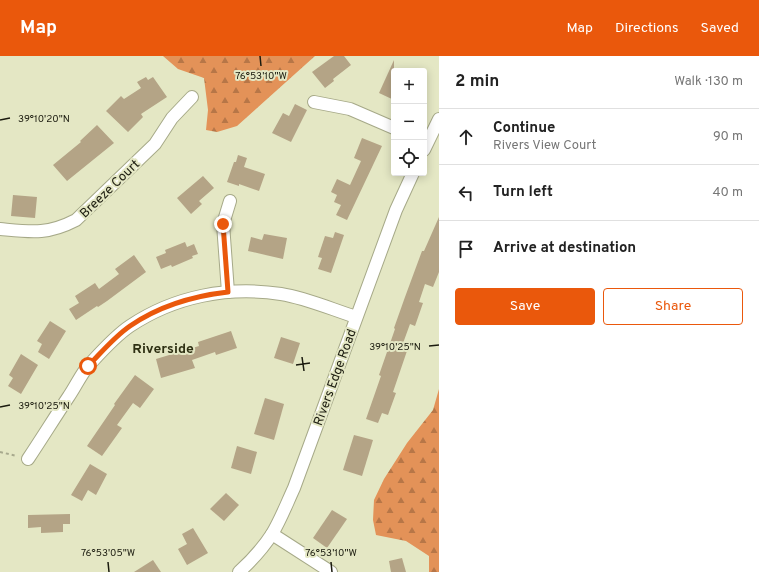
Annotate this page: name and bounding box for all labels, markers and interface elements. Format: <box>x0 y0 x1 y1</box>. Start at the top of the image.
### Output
text: Map <box>20 16 57 40</box>
text: Map <box>567 20 593 37</box>
text: Directions <box>615 20 679 37</box>
text: Saved <box>701 20 739 37</box>
map controls <box>391 68 427 176</box>
button: + <box>391 68 427 104</box>
text: 76°53'10"W <box>235 70 287 83</box>
text: 2 min <box>455 71 499 93</box>
text: Walk · 130 m <box>674 74 743 90</box>
button: − <box>391 104 427 140</box>
text: 39°10'20"N <box>18 113 70 126</box>
text: Continue <box>493 119 555 138</box>
icon: ahead <box>455 126 477 148</box>
text: 90 m <box>713 129 743 145</box>
text: Rivers View Court <box>493 138 597 154</box>
button: locate <box>391 140 427 176</box>
street label: Breeze Court <box>77 157 144 222</box>
icon: left <box>455 182 477 204</box>
text: Turn left <box>493 183 553 202</box>
text: 40 m <box>713 185 743 201</box>
route end <box>214 215 232 233</box>
icon: arrive <box>455 238 477 260</box>
text: Arrive at destination <box>493 239 636 258</box>
button: Save <box>455 288 595 325</box>
button: Share <box>603 288 743 325</box>
street label: Rivers Edge Road <box>311 327 361 428</box>
district label: Riverside <box>132 341 194 358</box>
text: 39°10'25"N <box>369 341 421 354</box>
route start <box>79 357 97 375</box>
text: 39°10'25"N <box>18 400 70 413</box>
text: 76°53'05"W <box>81 547 135 560</box>
text: 76°53'10"W <box>305 547 357 560</box>

